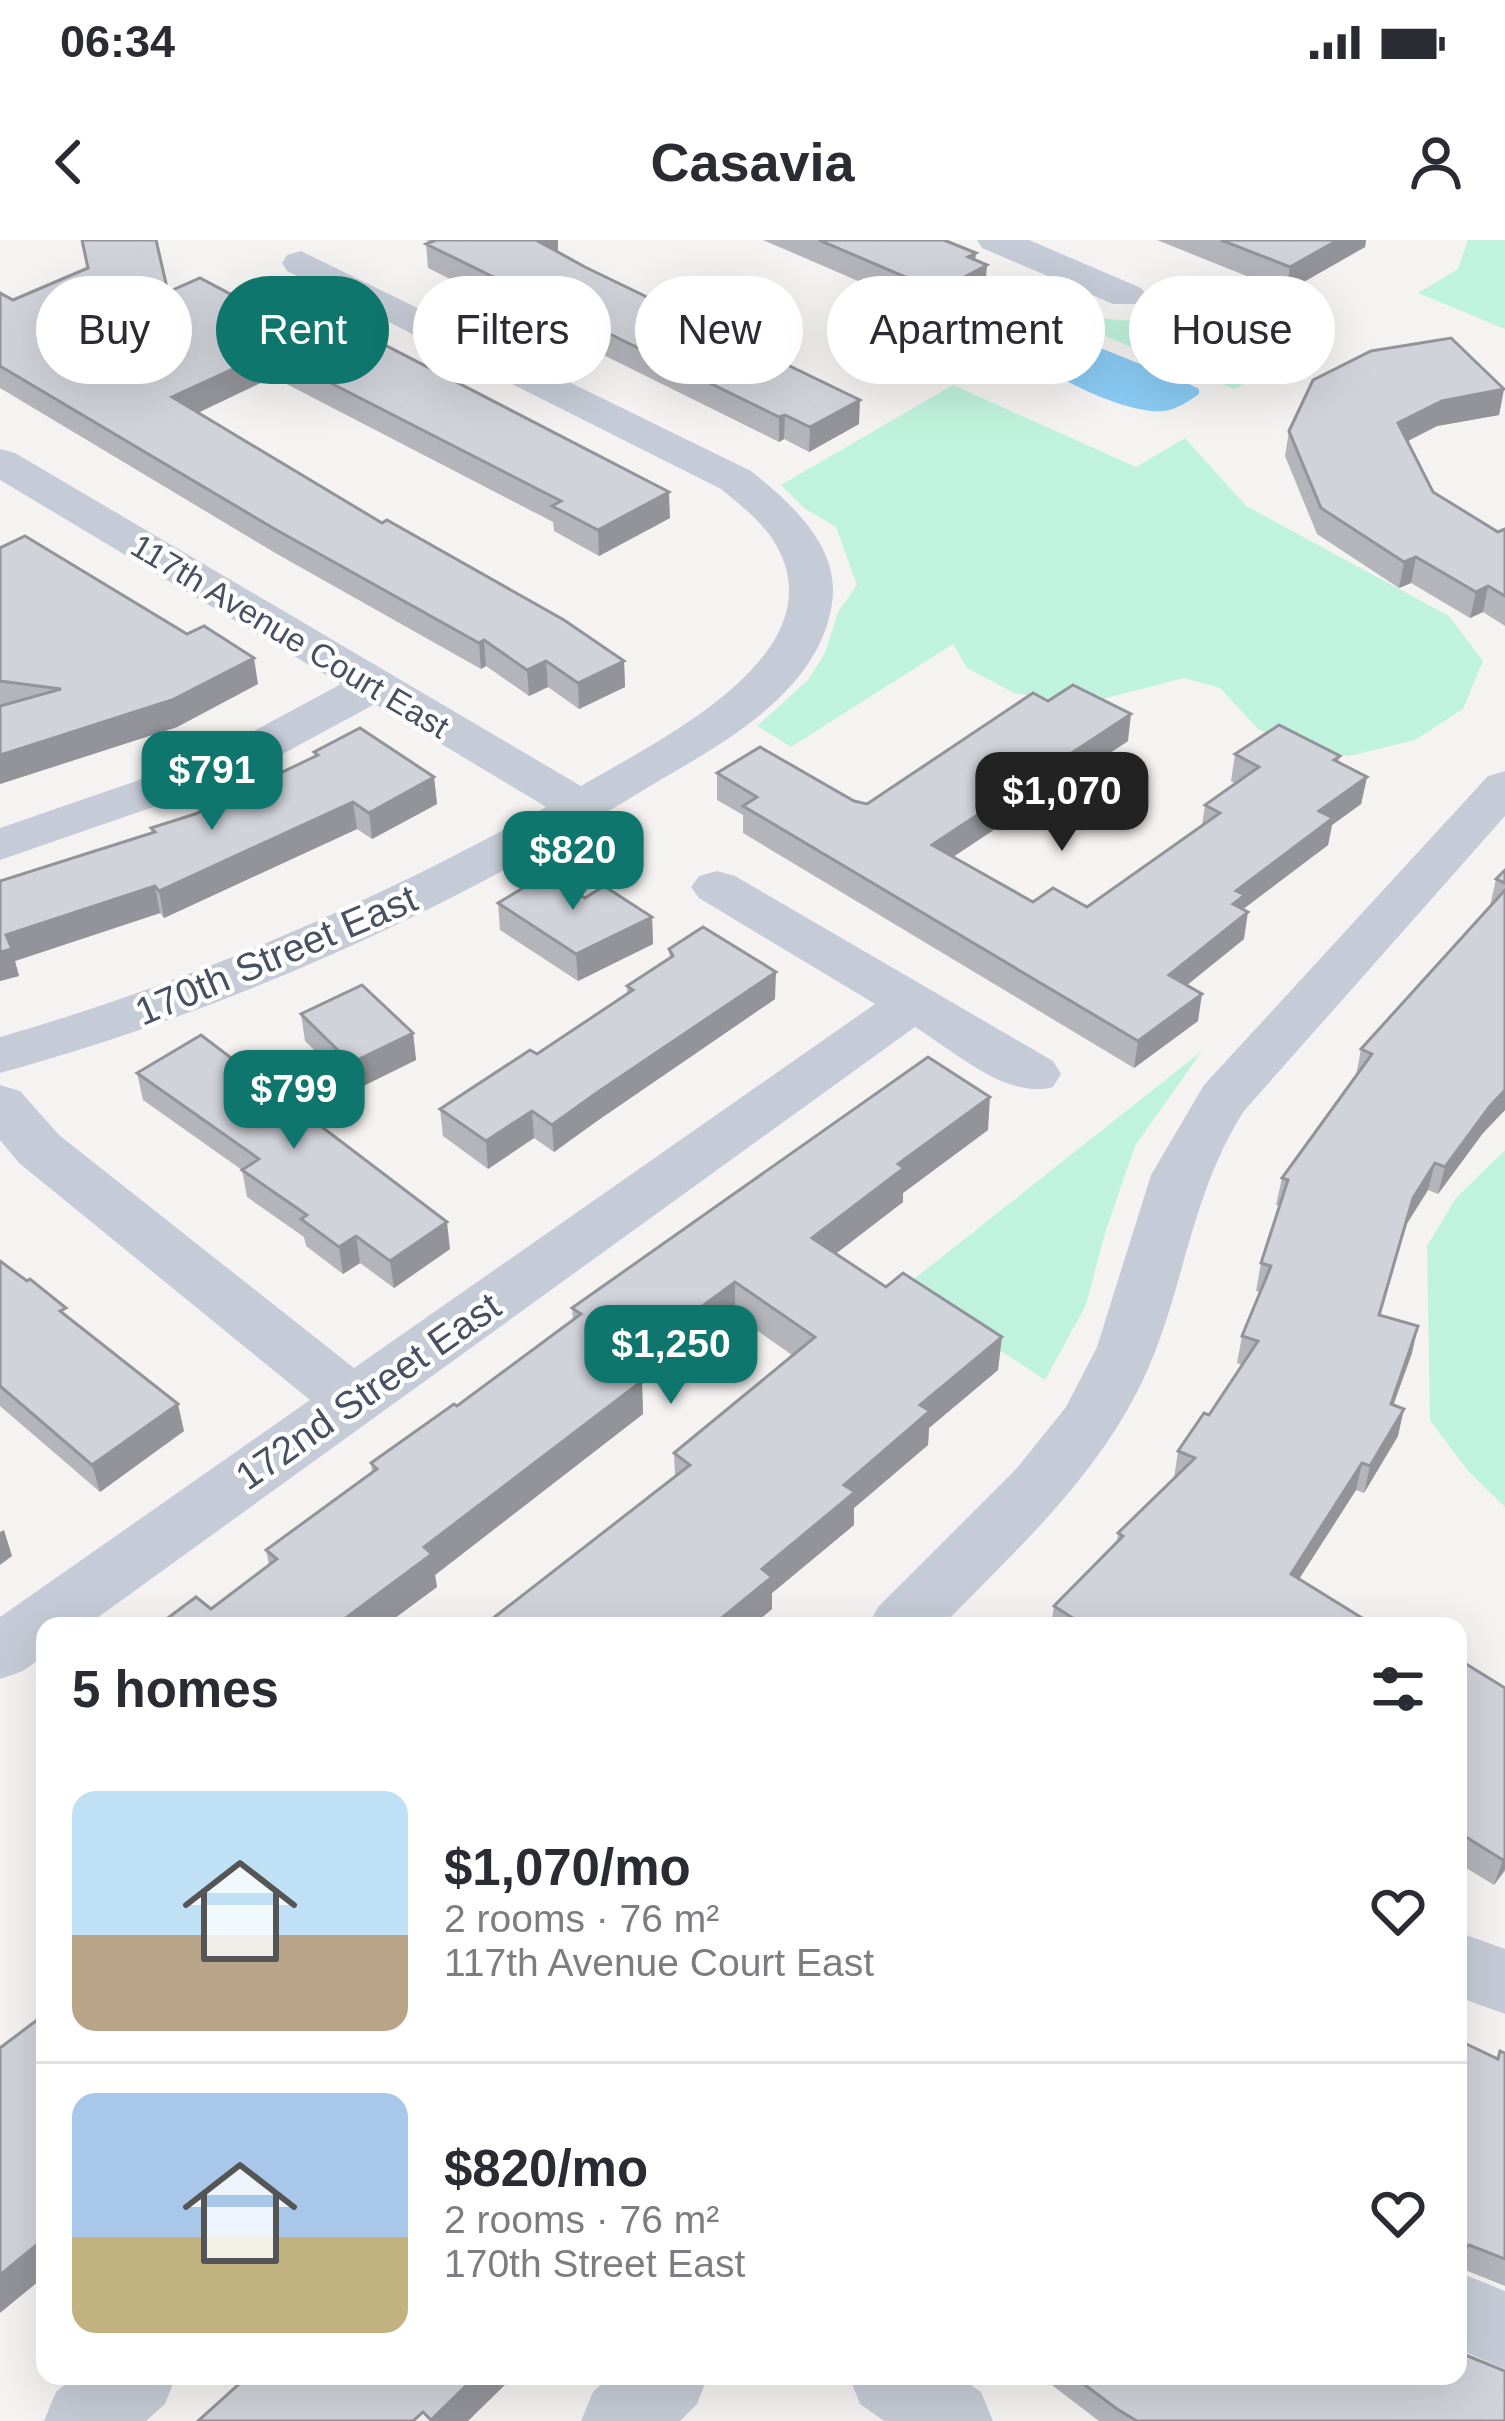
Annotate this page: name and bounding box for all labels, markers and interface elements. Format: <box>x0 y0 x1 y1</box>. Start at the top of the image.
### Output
text: 06:34 <box>60 16 175 67</box>
icon: back <box>36 129 102 195</box>
icon: person <box>1403 129 1469 195</box>
text: Casavia <box>650 132 855 192</box>
chip: Buy <box>36 276 192 384</box>
chip: Rent <box>216 276 389 384</box>
chip: Filters <box>413 276 611 384</box>
chip: New <box>635 276 803 384</box>
chip: Apartment <box>827 276 1105 384</box>
chip: House <box>1129 276 1335 384</box>
street label: 117th Avenue Court East <box>125 526 455 746</box>
pin: $791 <box>141 731 283 833</box>
text: $791 <box>169 748 255 791</box>
pin: $1,070 <box>964 752 1160 854</box>
text: $1,070 <box>1002 769 1122 812</box>
pin: $820 <box>502 811 644 913</box>
text: $820 <box>530 828 616 871</box>
street label: 170th Street East <box>129 876 423 1034</box>
pin: $799 <box>223 1050 365 1152</box>
text: $799 <box>251 1067 337 1110</box>
street label: 172nd Street East <box>228 1284 508 1498</box>
pin: $1,250 <box>573 1305 769 1407</box>
text: $1,250 <box>611 1322 731 1365</box>
icon: filters <box>1365 1656 1431 1722</box>
text: 5 homes <box>72 1661 279 1718</box>
icon: home <box>168 1839 312 1983</box>
text: $1,070/mo <box>444 1839 691 1896</box>
icon: heart <box>1365 1878 1431 1944</box>
text: 2 rooms · 76 m² <box>444 1897 719 1940</box>
text: 117th Avenue Court East <box>444 1941 874 1984</box>
text: $820/mo <box>444 2140 648 2197</box>
icon: home <box>168 2141 312 2285</box>
icon: heart <box>1365 2180 1431 2246</box>
text: 2 rooms · 76 m² <box>444 2198 719 2241</box>
text: 170th Street East <box>444 2242 745 2285</box>

